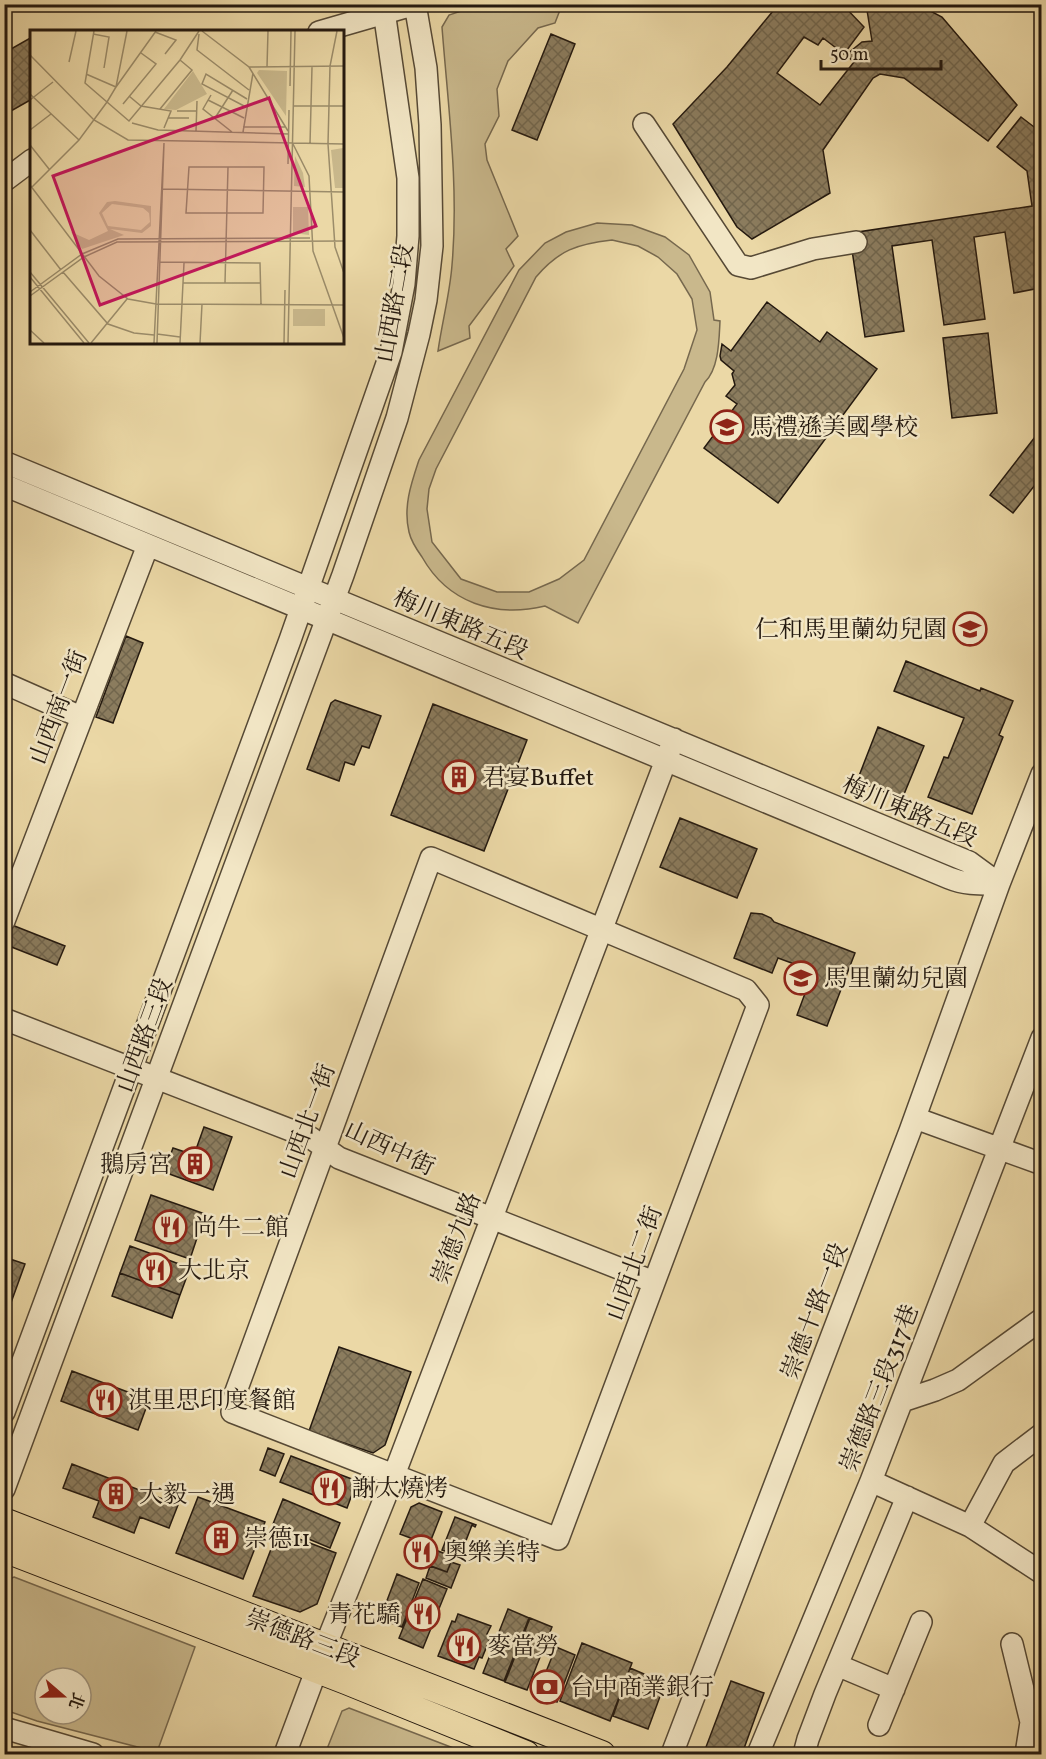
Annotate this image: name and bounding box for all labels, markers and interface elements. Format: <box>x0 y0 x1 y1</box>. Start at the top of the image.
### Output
inset map <box>30 30 344 344</box>
scale bar <box>821 33 941 71</box>
text: 50 m <box>830 43 869 68</box>
street label: 山西路二段 <box>369 241 423 365</box>
school or university icon: 馬禮遜美國學校 <box>709 409 745 445</box>
place label: 馬禮遜美國學校 <box>750 412 918 446</box>
street label: 梅川東路五段 <box>387 582 533 670</box>
school or university icon: 仁和馬里蘭幼兒園 <box>952 611 988 647</box>
place label: 仁和馬里蘭幼兒園 <box>755 614 947 648</box>
street label: 山西南一街 <box>22 646 97 770</box>
building icon: 君宴Buffet <box>441 759 477 795</box>
place label: 君宴Buffet <box>482 762 594 796</box>
street label: 梅川東路五段 <box>836 769 982 857</box>
school or university icon: 馬里蘭幼兒園 <box>783 960 819 996</box>
place label: 馬里蘭幼兒園 <box>824 963 968 997</box>
street label: 山西路三段 <box>109 973 182 1098</box>
street label: 山西北一街 <box>272 1059 345 1184</box>
street label: 山西中街 <box>338 1114 440 1186</box>
building icon: 鵝房宮 <box>177 1146 213 1182</box>
place label: 鵝房宮 <box>100 1149 172 1183</box>
street label: 崇德九路 <box>425 1188 491 1290</box>
street label: 山西北二街 <box>599 1201 672 1326</box>
restaurant icon: 尚牛二館 <box>152 1209 188 1245</box>
place label: 尚牛二館 <box>193 1212 289 1246</box>
street label: 崇德十路一段 <box>774 1238 858 1385</box>
restaurant icon: 大北京 <box>137 1252 173 1288</box>
place label: 大北京 <box>178 1255 250 1289</box>
street label: 崇德路三段317巷 <box>833 1300 929 1478</box>
restaurant icon: 淇里思印度餐館 <box>87 1382 123 1418</box>
place label: 淇里思印度餐館 <box>128 1385 296 1419</box>
restaurant icon: 謝太燒烤 <box>311 1470 347 1506</box>
place label: 謝太燒烤 <box>352 1473 448 1507</box>
building icon: 大毅一遇 <box>98 1476 134 1512</box>
place label: 大毅一遇 <box>139 1479 235 1513</box>
building icon: 崇德11 <box>203 1520 239 1556</box>
place label: 崇德11 <box>244 1523 311 1557</box>
restaurant icon: 奧樂美特 <box>403 1534 439 1570</box>
place label: 奧樂美特 <box>444 1537 540 1571</box>
restaurant icon: 青花驕 <box>405 1596 441 1632</box>
place label: 青花驕 <box>328 1599 400 1633</box>
street label: 崇德路三段 <box>240 1602 364 1677</box>
restaurant icon: 麥當勞 <box>446 1628 482 1664</box>
place label: 麥當勞 <box>487 1631 559 1665</box>
north arrow <box>33 1666 93 1726</box>
bank icon: 台中商業銀行 <box>529 1669 565 1705</box>
place label: 台中商業銀行 <box>570 1672 714 1706</box>
text: 北 <box>62 1689 88 1712</box>

